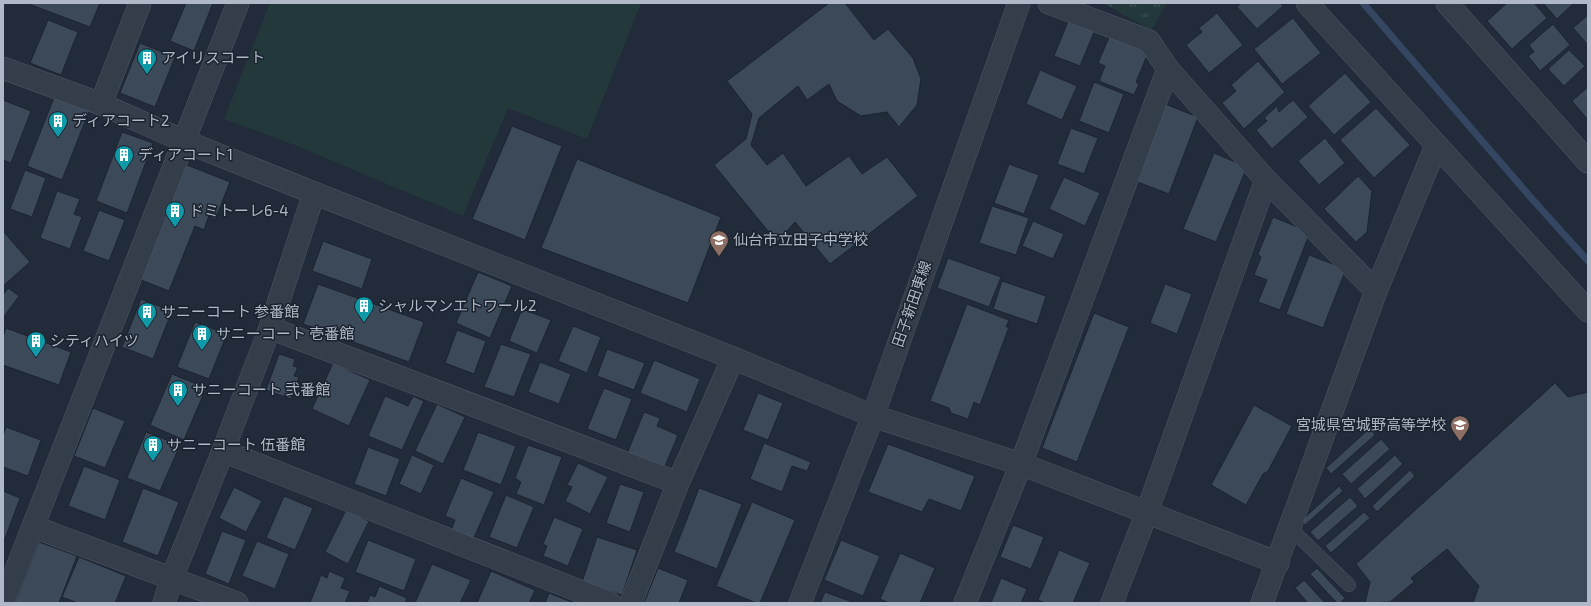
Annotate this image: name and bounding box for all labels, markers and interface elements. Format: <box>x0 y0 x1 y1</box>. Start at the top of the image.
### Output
building icon: アイリスコート <box>136 47 158 75</box>
place label: アイリスコート <box>161 48 265 66</box>
building icon: ディアコート2 <box>47 110 69 138</box>
place label: ディアコート2 <box>72 111 169 129</box>
building icon: ディアコート1 <box>113 144 135 172</box>
place label: ディアコート1 <box>138 145 233 163</box>
building icon: ドミトーレ6-4 <box>164 200 186 228</box>
place label: ドミトーレ6-4 <box>189 201 289 219</box>
school or university icon: 仙台市立田子中学校 <box>708 229 730 257</box>
place label: 仙台市立田子中学校 <box>733 230 868 248</box>
street label: 田子新田東線 <box>888 258 934 349</box>
building icon: シャルマンエトワール2 <box>353 295 375 323</box>
place label: シャルマンエトワール2 <box>378 296 536 314</box>
building icon: サニーコート 参番館 <box>136 301 158 329</box>
place label: サニーコート 参番館 <box>161 302 299 320</box>
building icon: サニーコート 壱番館 <box>191 323 213 351</box>
place label: サニーコート 壱番館 <box>216 324 354 342</box>
building icon: シティハイツ <box>25 330 47 358</box>
place label: シティハイツ <box>50 331 139 349</box>
building icon: サニーコート 弐番館 <box>167 379 189 407</box>
place label: サニーコート 弐番館 <box>192 380 330 398</box>
school or university icon: 宮城県宮城野高等学校 <box>1449 414 1471 442</box>
place label: 宮城県宮城野高等学校 <box>1296 415 1446 433</box>
building icon: サニーコート 伍番館 <box>142 434 164 462</box>
place label: サニーコート 伍番館 <box>167 435 305 453</box>

